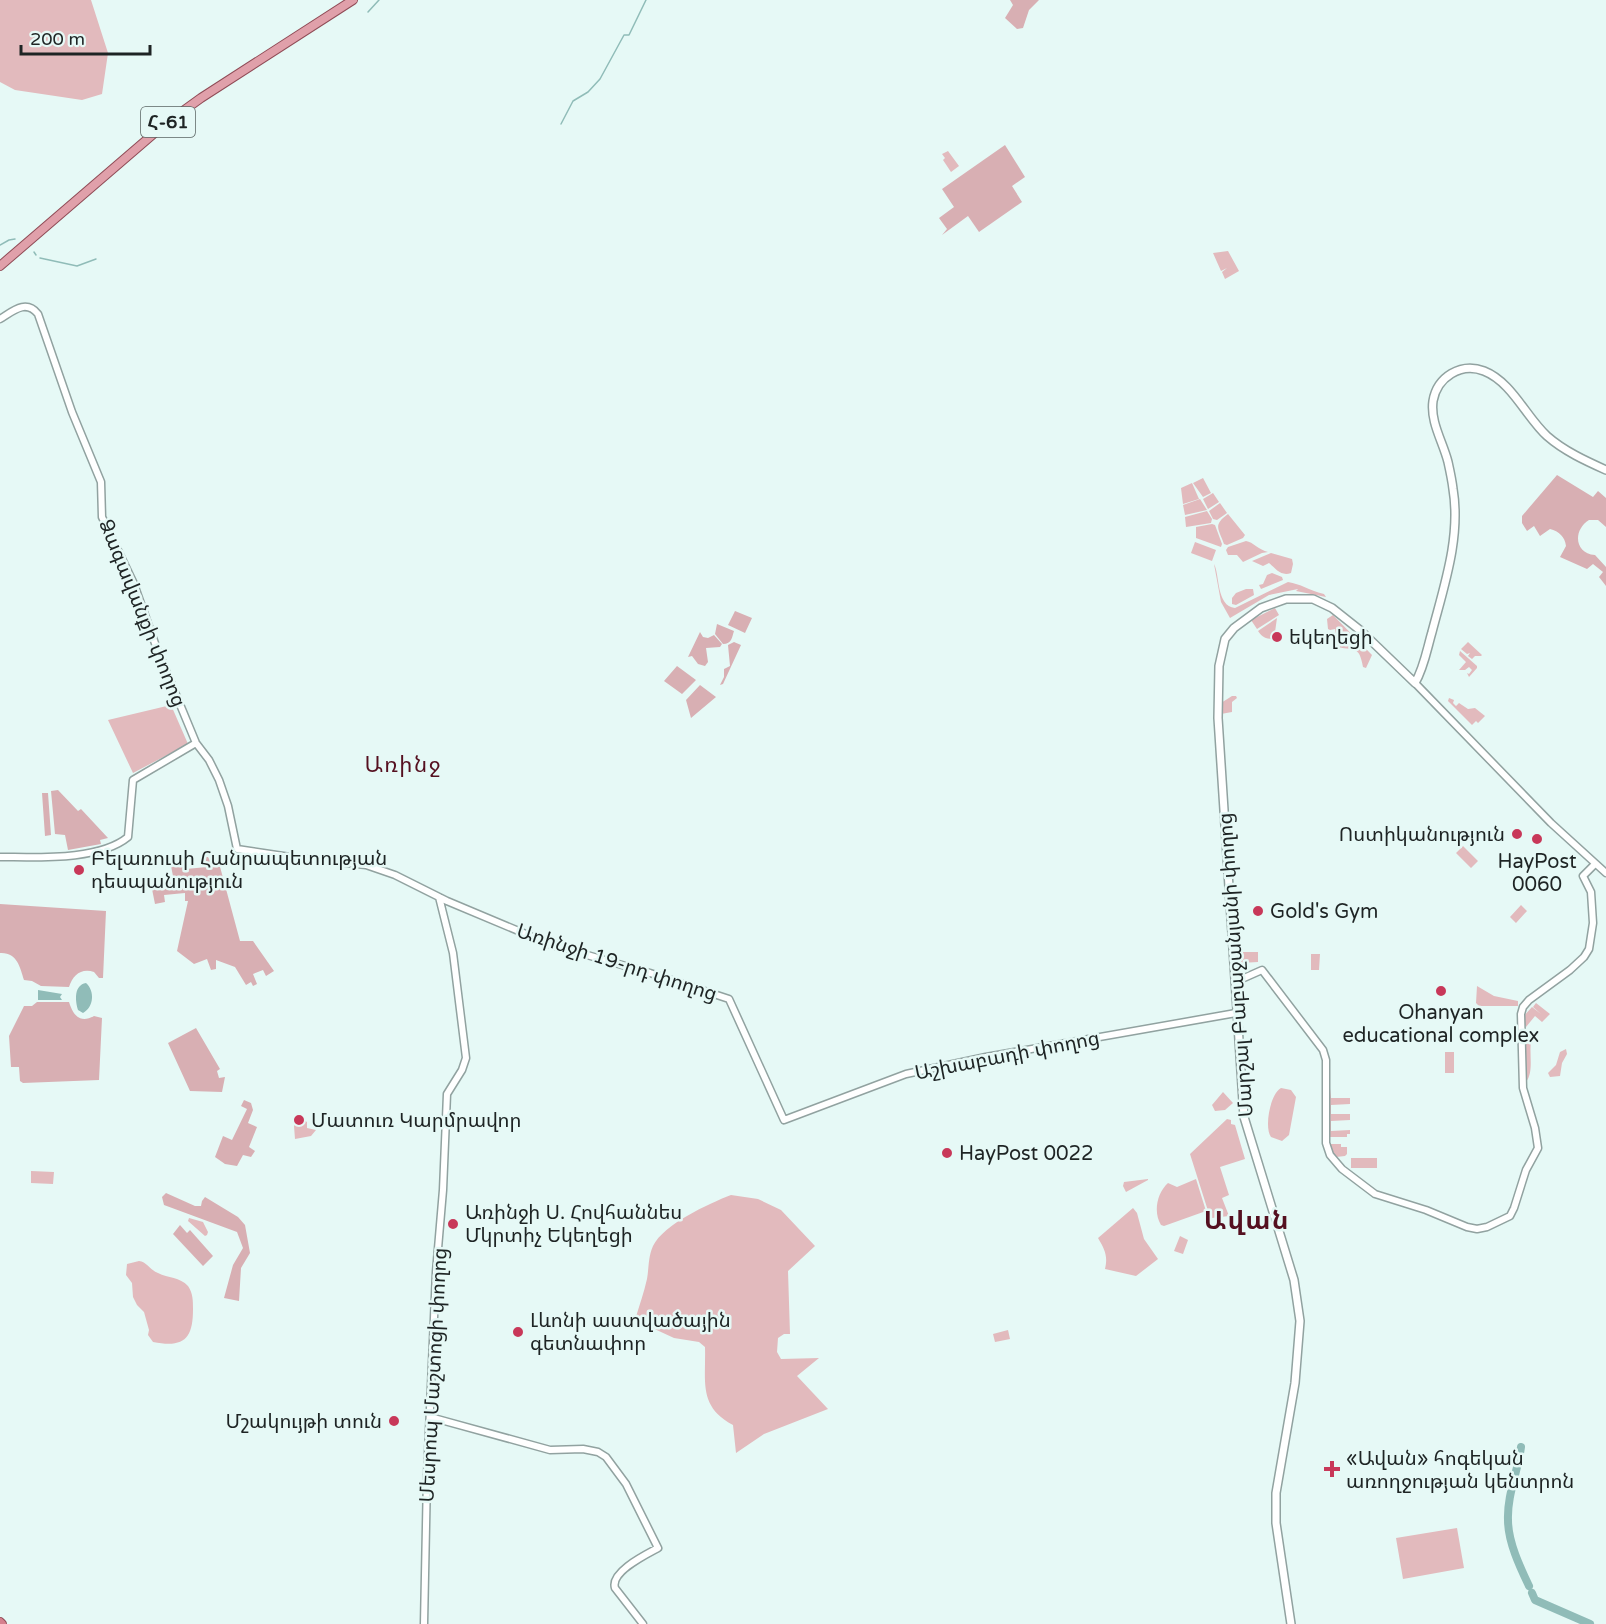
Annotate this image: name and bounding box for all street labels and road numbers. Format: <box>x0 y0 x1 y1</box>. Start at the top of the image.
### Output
road number: Հ-61 <box>141 107 195 137</box>
street label: Ձագավանքի փողոց <box>93 516 191 711</box>
street label: Մարշալ Բաբաջանյանի փողոց <box>1213 812 1259 1118</box>
street label: Առինջի 19-րդ փողոց <box>513 919 720 1007</box>
street label: Աշխաբադի փողոց <box>913 1026 1102 1086</box>
street label: Մեսրոպ Մաշտոցի փողոց <box>415 1247 453 1503</box>

